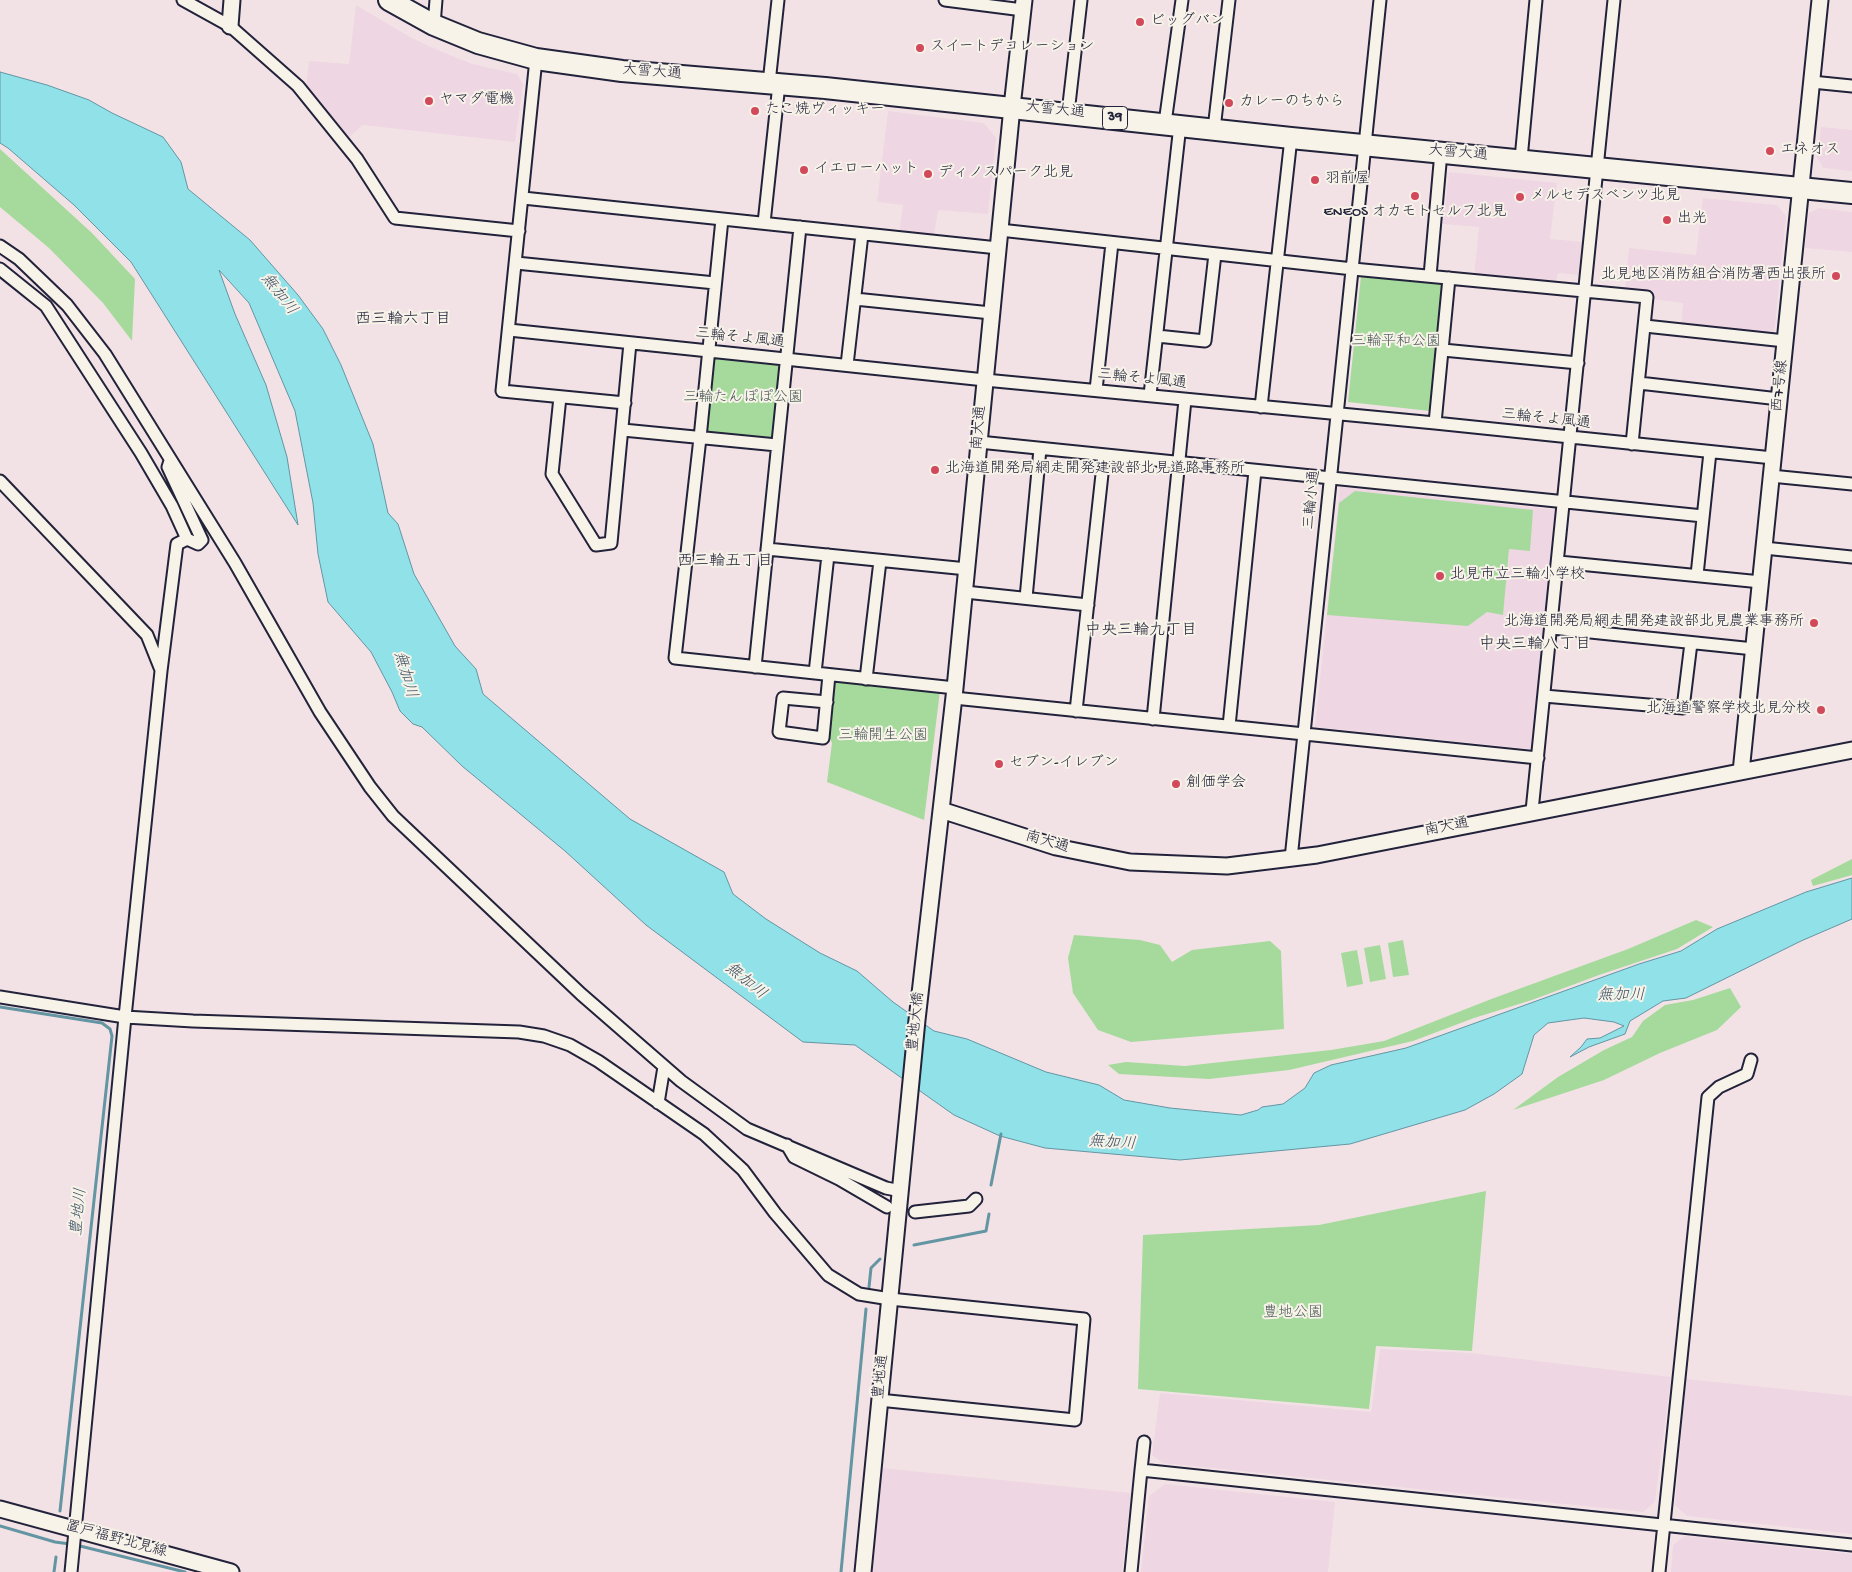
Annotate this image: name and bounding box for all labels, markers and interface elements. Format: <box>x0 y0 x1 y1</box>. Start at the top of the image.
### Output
place label: ビッグバン <box>1150 13 1225 31</box>
marker: ビッグバン <box>1134 16 1146 28</box>
place label: スイートデコレーション <box>930 39 1094 57</box>
marker: スイートデコレーション <box>914 42 926 54</box>
street label: 大雪大通 <box>621 61 683 85</box>
place label: ヤマダ電機 <box>439 92 514 110</box>
place label: カレーのちから <box>1239 94 1345 112</box>
marker: ヤマダ電機 <box>423 95 435 107</box>
marker: カレーのちから <box>1223 97 1235 109</box>
street label: 大雪大通 <box>1024 99 1086 123</box>
place label: たこ焼ヴィッキー <box>765 102 885 120</box>
marker: たこ焼ヴィッキー <box>749 105 761 117</box>
road number: 39 <box>1102 106 1128 130</box>
street label: 大雪大通 <box>1427 142 1489 166</box>
place label: エネオス <box>1780 142 1840 160</box>
marker: エネオス <box>1764 145 1776 157</box>
place label: イエローハット <box>814 161 919 179</box>
marker: イエローハット <box>798 164 810 176</box>
place label: ディノスパーク北見 <box>938 165 1073 183</box>
marker: ディノスパーク北見 <box>922 168 934 180</box>
place label: 羽前屋 <box>1325 171 1370 189</box>
marker: 羽前屋 <box>1309 174 1321 186</box>
place label: メルセデスベンツ北見 <box>1530 188 1680 206</box>
marker: ENEOS オカモトセルフ北見 <box>1409 190 1421 202</box>
marker: メルセデスベンツ北見 <box>1514 191 1526 203</box>
place label: ENEOS オカモトセルフ北見 <box>1323 204 1507 222</box>
place label: 出光 <box>1677 211 1707 229</box>
marker: 出光 <box>1661 214 1673 226</box>
place label: 北見地区消防組合消防署西出張所 <box>1601 267 1826 285</box>
water label: 無加川 <box>256 270 300 320</box>
marker: 北見地区消防組合消防署西出張所 <box>1830 270 1842 282</box>
district label: 西三輪六丁目 <box>355 311 451 331</box>
street label: 三輪そよ風通 <box>694 325 786 353</box>
park label: 三輪平和公園 <box>1351 334 1441 352</box>
street label: 西7号線 <box>1769 359 1793 413</box>
street label: 三輪そよ風通 <box>1096 366 1188 394</box>
park label: 三輪たんぽぽ公園 <box>683 390 803 408</box>
street label: 南大通 <box>969 405 991 451</box>
street label: 三輪そよ風通 <box>1500 406 1592 434</box>
place label: 北海道開発局網走開発建設部北見道路事務所 <box>945 461 1245 479</box>
marker: 北海道開発局網走開発建設部北見道路事務所 <box>929 464 941 476</box>
street label: 三輪小通 <box>1301 469 1325 531</box>
district label: 西三輪五丁目 <box>677 553 773 573</box>
place label: 北見市立三輪小学校 <box>1450 567 1585 585</box>
marker: 北見市立三輪小学校 <box>1434 570 1446 582</box>
place label: 北海道開発局網走開発建設部北見農業事務所 <box>1504 614 1804 632</box>
marker: 北海道開発局網走開発建設部北見農業事務所 <box>1808 617 1820 629</box>
district label: 中央三輪九丁目 <box>1085 622 1197 642</box>
district label: 中央三輪八丁目 <box>1479 636 1591 656</box>
water label: 無加川 <box>388 649 420 701</box>
place label: 北海道警察学校北見分校 <box>1646 701 1811 719</box>
marker: 北海道警察学校北見分校 <box>1815 704 1827 716</box>
park label: 三輪開生公園 <box>838 728 928 746</box>
place label: セブン-イレブン <box>1009 755 1119 773</box>
marker: セブン-イレブン <box>993 758 1005 770</box>
place label: 創価学会 <box>1186 775 1246 793</box>
marker: 創価学会 <box>1170 778 1182 790</box>
street label: 南大通 <box>1423 815 1471 841</box>
street label: 南大通 <box>1023 828 1071 858</box>
water label: 無加川 <box>720 959 770 1005</box>
water label: 無加川 <box>1597 987 1645 1007</box>
street label: 豊地大橋 <box>905 991 929 1053</box>
water label: 無加川 <box>1087 1133 1137 1155</box>
water label: 豊地川 <box>68 1187 92 1237</box>
park label: 豊地公園 <box>1263 1305 1323 1323</box>
street label: 豊地通 <box>871 1354 893 1400</box>
street label: 置戸福野北見線 <box>63 1518 169 1562</box>

